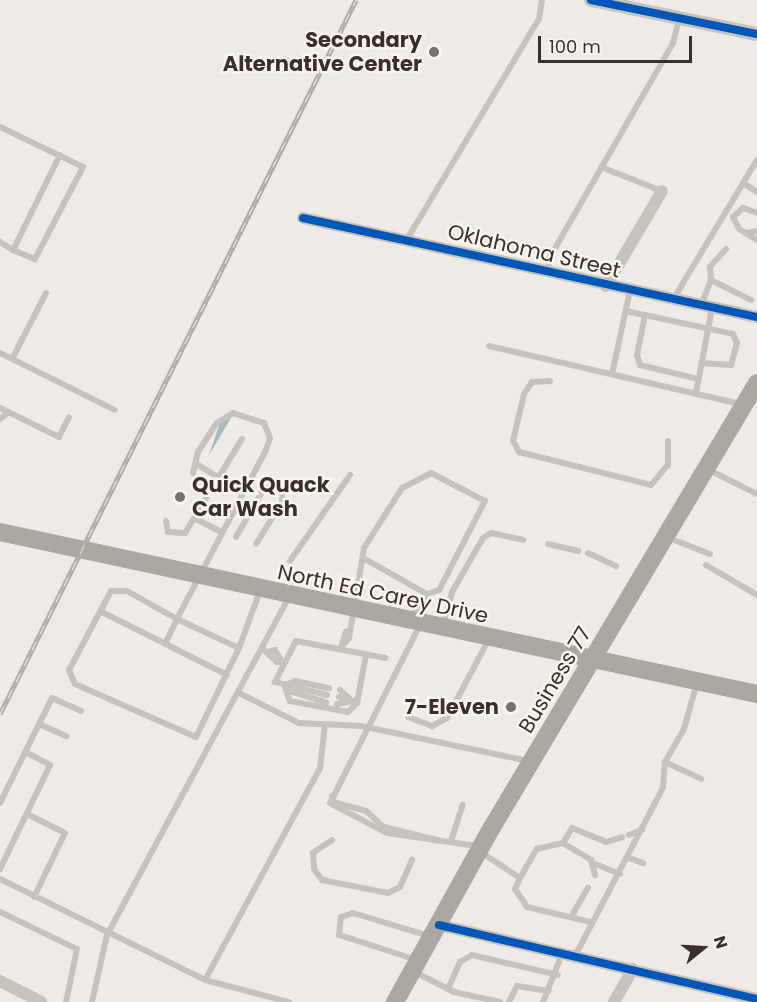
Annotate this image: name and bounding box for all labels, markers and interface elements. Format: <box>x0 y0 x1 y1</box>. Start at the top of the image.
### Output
scale bar <box>541 24 696 62</box>
place label: Secondary Alternative Center <box>223 27 422 77</box>
text: 100 m <box>549 34 601 59</box>
marker: Secondary Alternative Center <box>427 45 441 59</box>
street label: Oklahoma Street <box>445 219 623 283</box>
place label: Quick Quack Car Wash <box>192 472 330 522</box>
marker: Quick Quack Car Wash <box>173 490 187 504</box>
street label: North Ed Carey Drive <box>275 559 491 629</box>
street label: Business 77 <box>513 622 597 738</box>
place label: 7-Eleven <box>405 694 499 720</box>
marker: 7-Eleven <box>504 700 518 714</box>
north arrow <box>673 918 733 978</box>
text: N <box>708 933 733 952</box>

